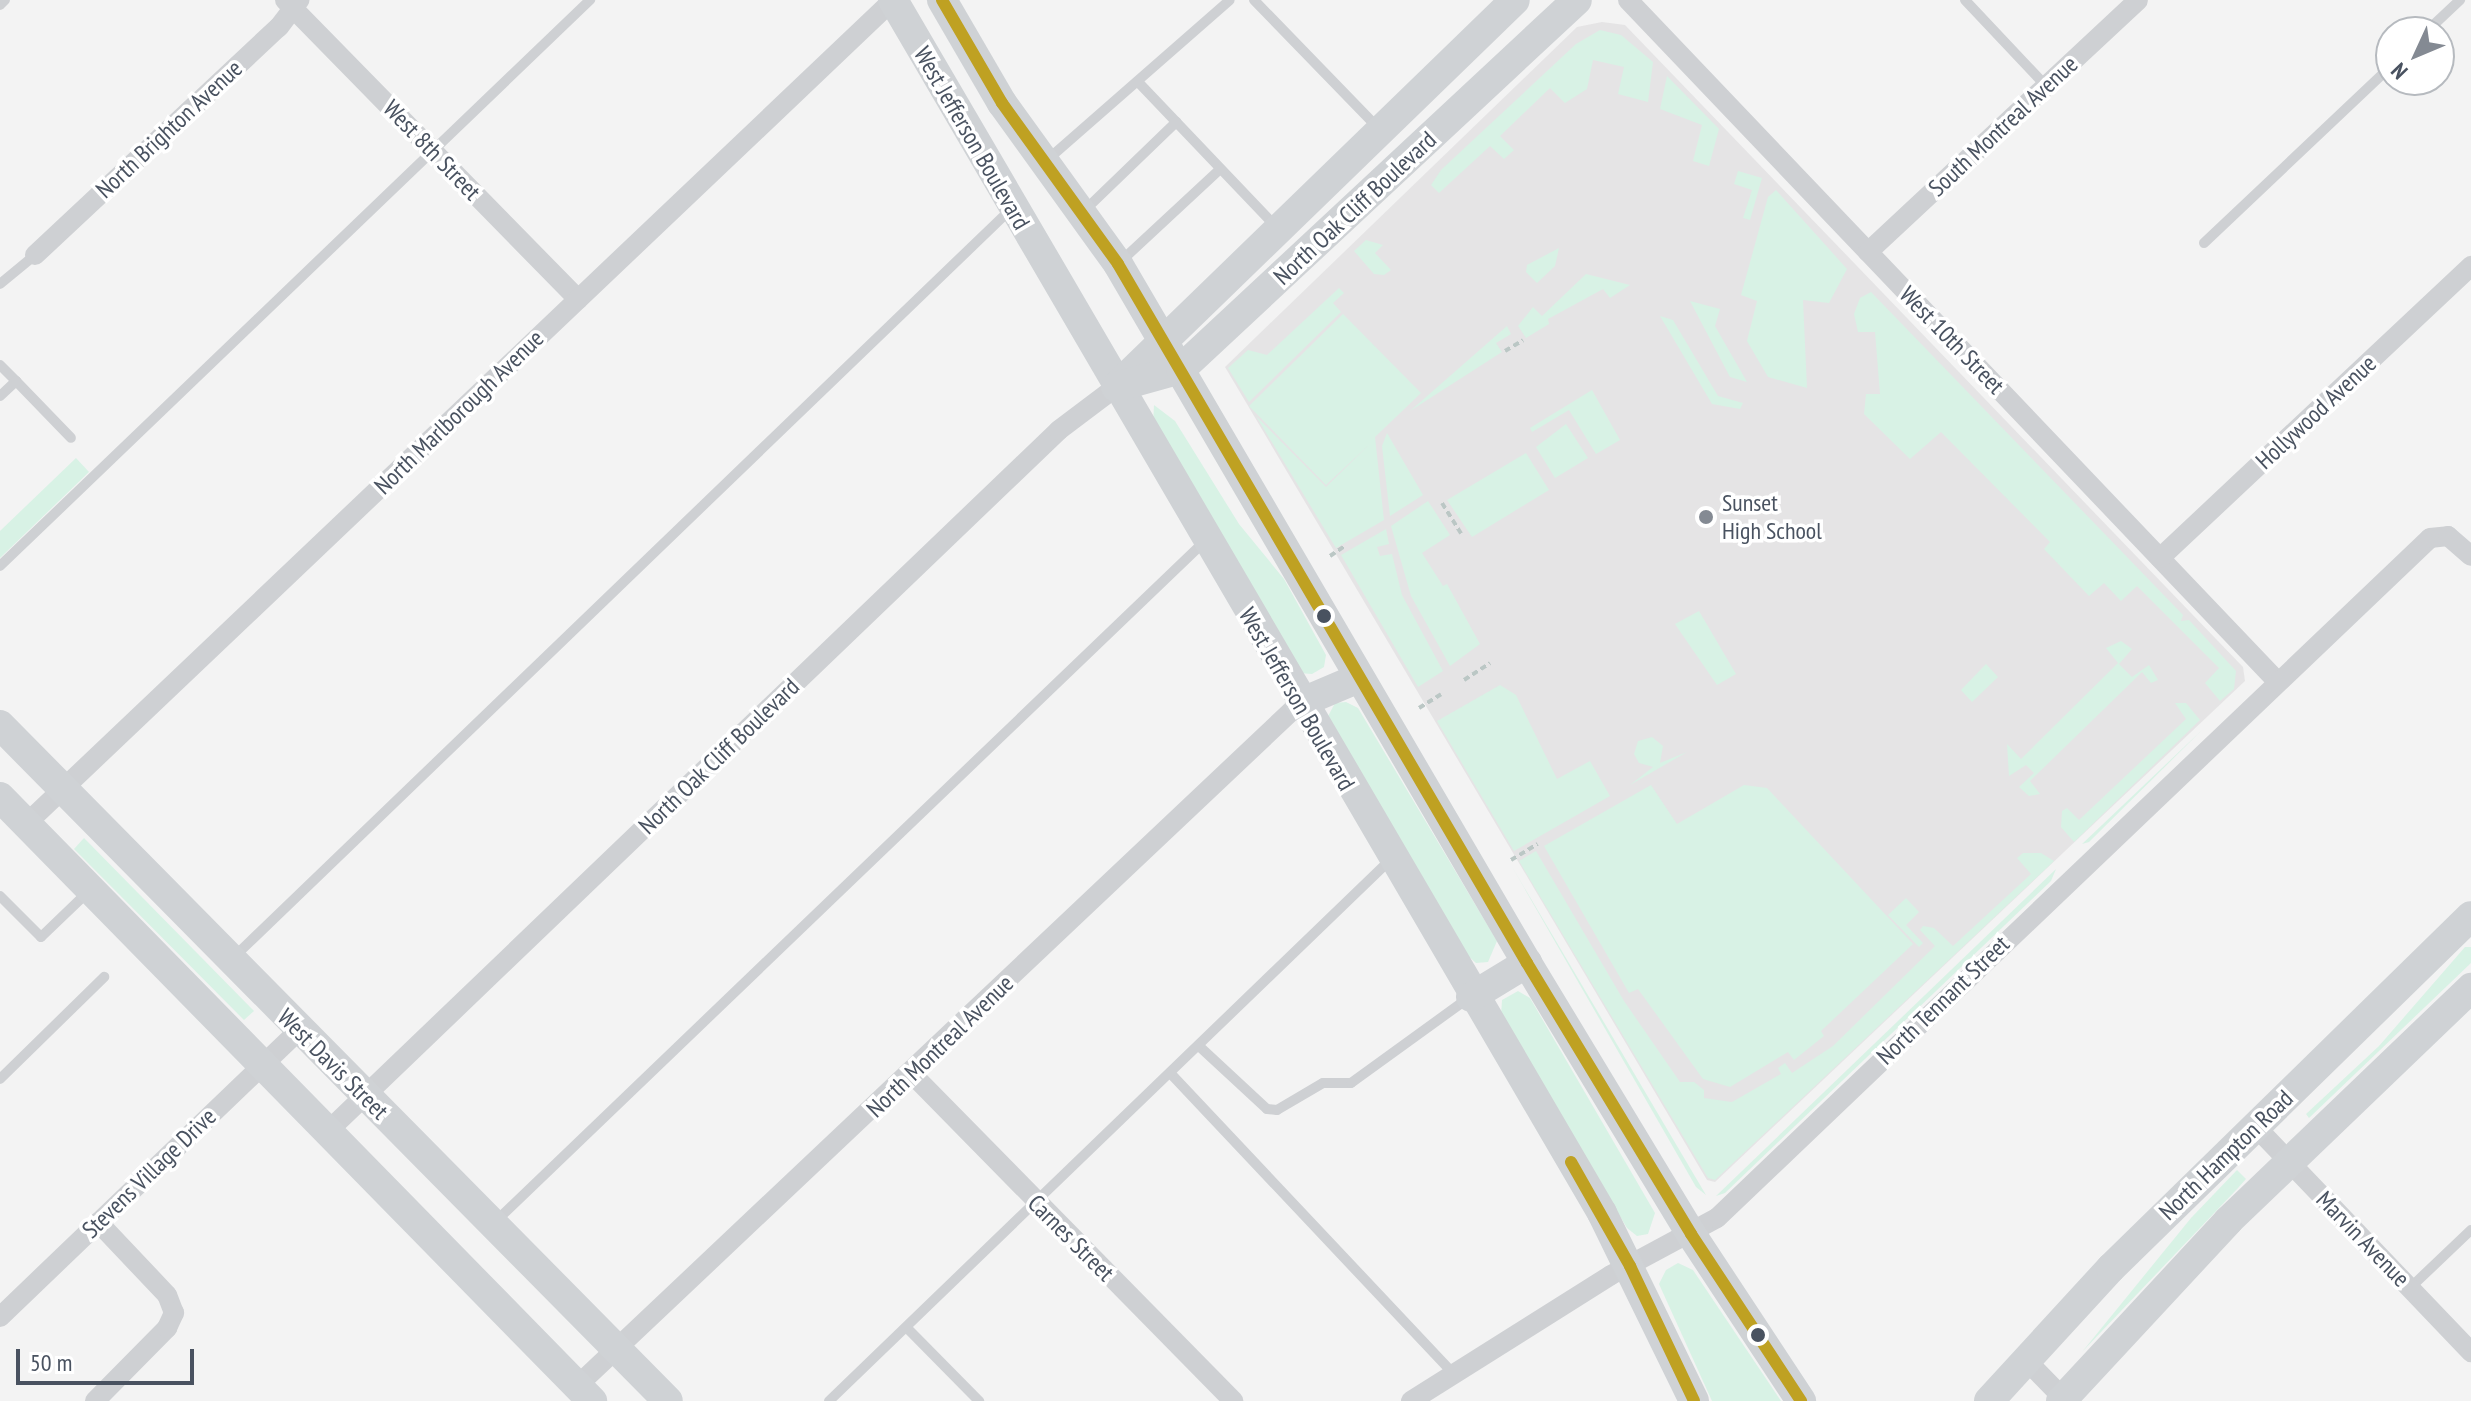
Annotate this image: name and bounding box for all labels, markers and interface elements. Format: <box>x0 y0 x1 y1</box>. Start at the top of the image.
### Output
north arrow <box>2375 16 2455 96</box>
street label: West Jefferson Boulevard <box>908 41 1036 235</box>
street label: South Montreal Avenue <box>1922 49 2084 203</box>
street label: North Brighton Avenue <box>90 54 248 204</box>
text: N <box>2385 57 2413 85</box>
street label: West 8th Street <box>377 94 487 206</box>
street label: North Oak Cliff Boulevard <box>1268 125 1442 291</box>
street label: West 10th Street <box>1894 280 2010 400</box>
street label: North Marlborough Avenue <box>368 324 550 500</box>
street label: Hollywood Avenue <box>2250 349 2382 475</box>
place label: Sunset High School <box>1722 489 1822 545</box>
marker: Sunset High School <box>1697 508 1715 526</box>
street label: West Jefferson Boulevard <box>1233 602 1361 796</box>
unlabelled marker <box>1316 608 1332 624</box>
street label: North Oak Cliff Boulevard <box>633 672 805 840</box>
street label: North Tennant Street <box>1871 929 2015 1071</box>
street label: North Montreal Avenue <box>861 969 1019 1123</box>
street label: West Davis Street <box>272 1003 394 1125</box>
street label: North Hampton Road <box>2153 1084 2299 1226</box>
street label: Stevens Village Drive <box>76 1102 222 1244</box>
street label: Marvin Avenue <box>2310 1185 2416 1293</box>
street label: Carnes Street <box>1022 1189 1120 1287</box>
unlabelled marker <box>1750 1327 1766 1343</box>
scale bar <box>20 1333 198 1383</box>
text: 50 m <box>30 1347 72 1378</box>

